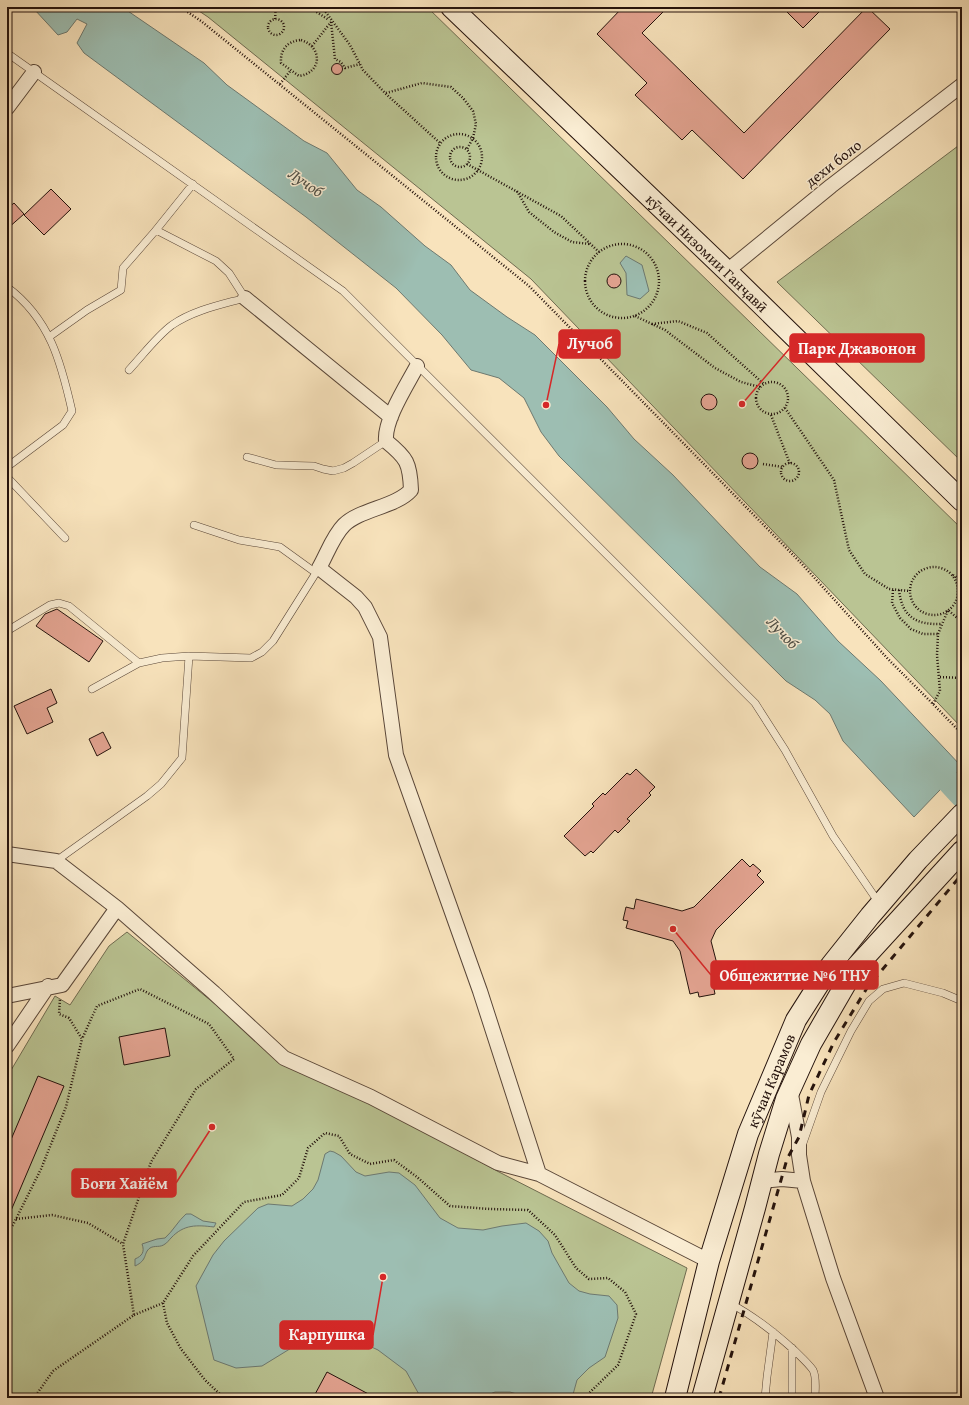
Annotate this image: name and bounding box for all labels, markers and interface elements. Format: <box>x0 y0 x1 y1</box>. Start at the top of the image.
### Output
street label: дехи боло <box>800 134 866 192</box>
water label: Лучоб <box>284 161 329 203</box>
street label: кӯчаи Низомии Ганҷавӣ <box>642 189 773 317</box>
callout: Лучоб <box>559 330 620 358</box>
text: Лучоб <box>567 331 613 355</box>
callout: Парк Джавонон <box>790 334 924 362</box>
text: Парк Джавонон <box>798 336 916 360</box>
water label: Лучоб <box>761 610 806 655</box>
callout: Общежитие №6 ТНУ <box>711 961 878 989</box>
text: Общежитие №6 ТНУ <box>720 963 871 987</box>
street label: кӯчаи Карамов <box>741 1030 800 1131</box>
callout: Боғи Хайём <box>72 1169 176 1197</box>
text: Боғи Хайём <box>80 1171 168 1195</box>
callout: Карпушка <box>280 1321 373 1349</box>
text: Карпушка <box>289 1322 366 1346</box>

